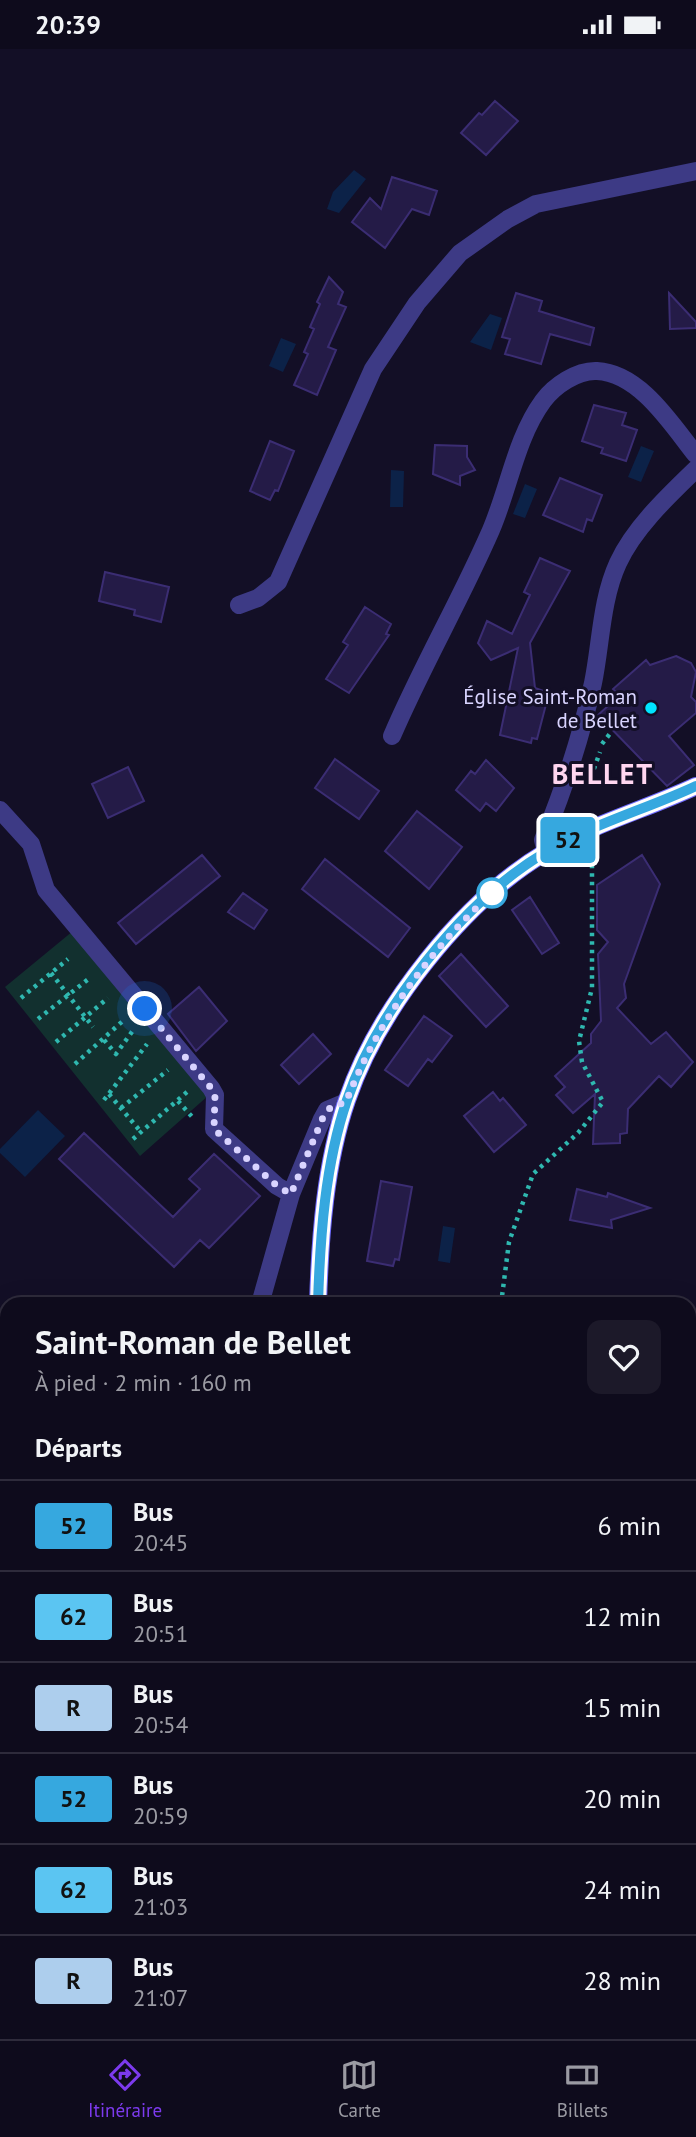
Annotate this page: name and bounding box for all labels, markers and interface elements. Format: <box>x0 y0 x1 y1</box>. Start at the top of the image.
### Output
text: 20:39 <box>35 8 101 41</box>
place label: Église Saint-Roman de Bellet <box>463 683 637 734</box>
marker: Église Saint-Roman de Bellet <box>643 700 659 716</box>
district label: BELLET <box>552 755 654 792</box>
line badge: 52 <box>536 817 600 863</box>
text: 52 <box>554 824 582 855</box>
unlabelled marker <box>477 878 507 908</box>
your location <box>127 991 162 1026</box>
text: Saint-Roman de Bellet <box>35 1320 351 1363</box>
button: heart <box>587 1320 661 1394</box>
text: À pied · 2 min · 160 m <box>35 1368 252 1397</box>
text: Départs <box>35 1431 122 1464</box>
text: Bus <box>133 1495 173 1528</box>
text: 6 min <box>598 1509 661 1542</box>
text: 52 <box>60 1510 87 1541</box>
text: 20:45 <box>133 1528 188 1557</box>
text: Bus <box>133 1586 173 1619</box>
text: 12 min <box>583 1600 661 1633</box>
text: 62 <box>60 1601 87 1632</box>
text: 20:51 <box>133 1619 188 1648</box>
text: Bus <box>133 1677 173 1710</box>
text: 15 min <box>583 1691 661 1724</box>
text: R <box>66 1692 81 1723</box>
text: 20:54 <box>133 1710 188 1739</box>
text: Bus <box>133 1768 173 1801</box>
text: 20 min <box>583 1782 661 1815</box>
text: 52 <box>60 1783 87 1814</box>
text: 20:59 <box>133 1801 188 1830</box>
text: Bus <box>133 1859 173 1892</box>
text: 24 min <box>583 1873 661 1906</box>
text: 62 <box>60 1874 87 1905</box>
text: 21:03 <box>133 1892 188 1921</box>
text: Bus <box>133 1950 173 1983</box>
text: 28 min <box>583 1964 661 1997</box>
text: R <box>66 1965 81 1996</box>
text: 21:07 <box>133 1983 188 2012</box>
tab: Itinéraire <box>88 2056 162 2122</box>
tab: Carte <box>338 2056 381 2122</box>
tab: Billets <box>557 2056 608 2122</box>

